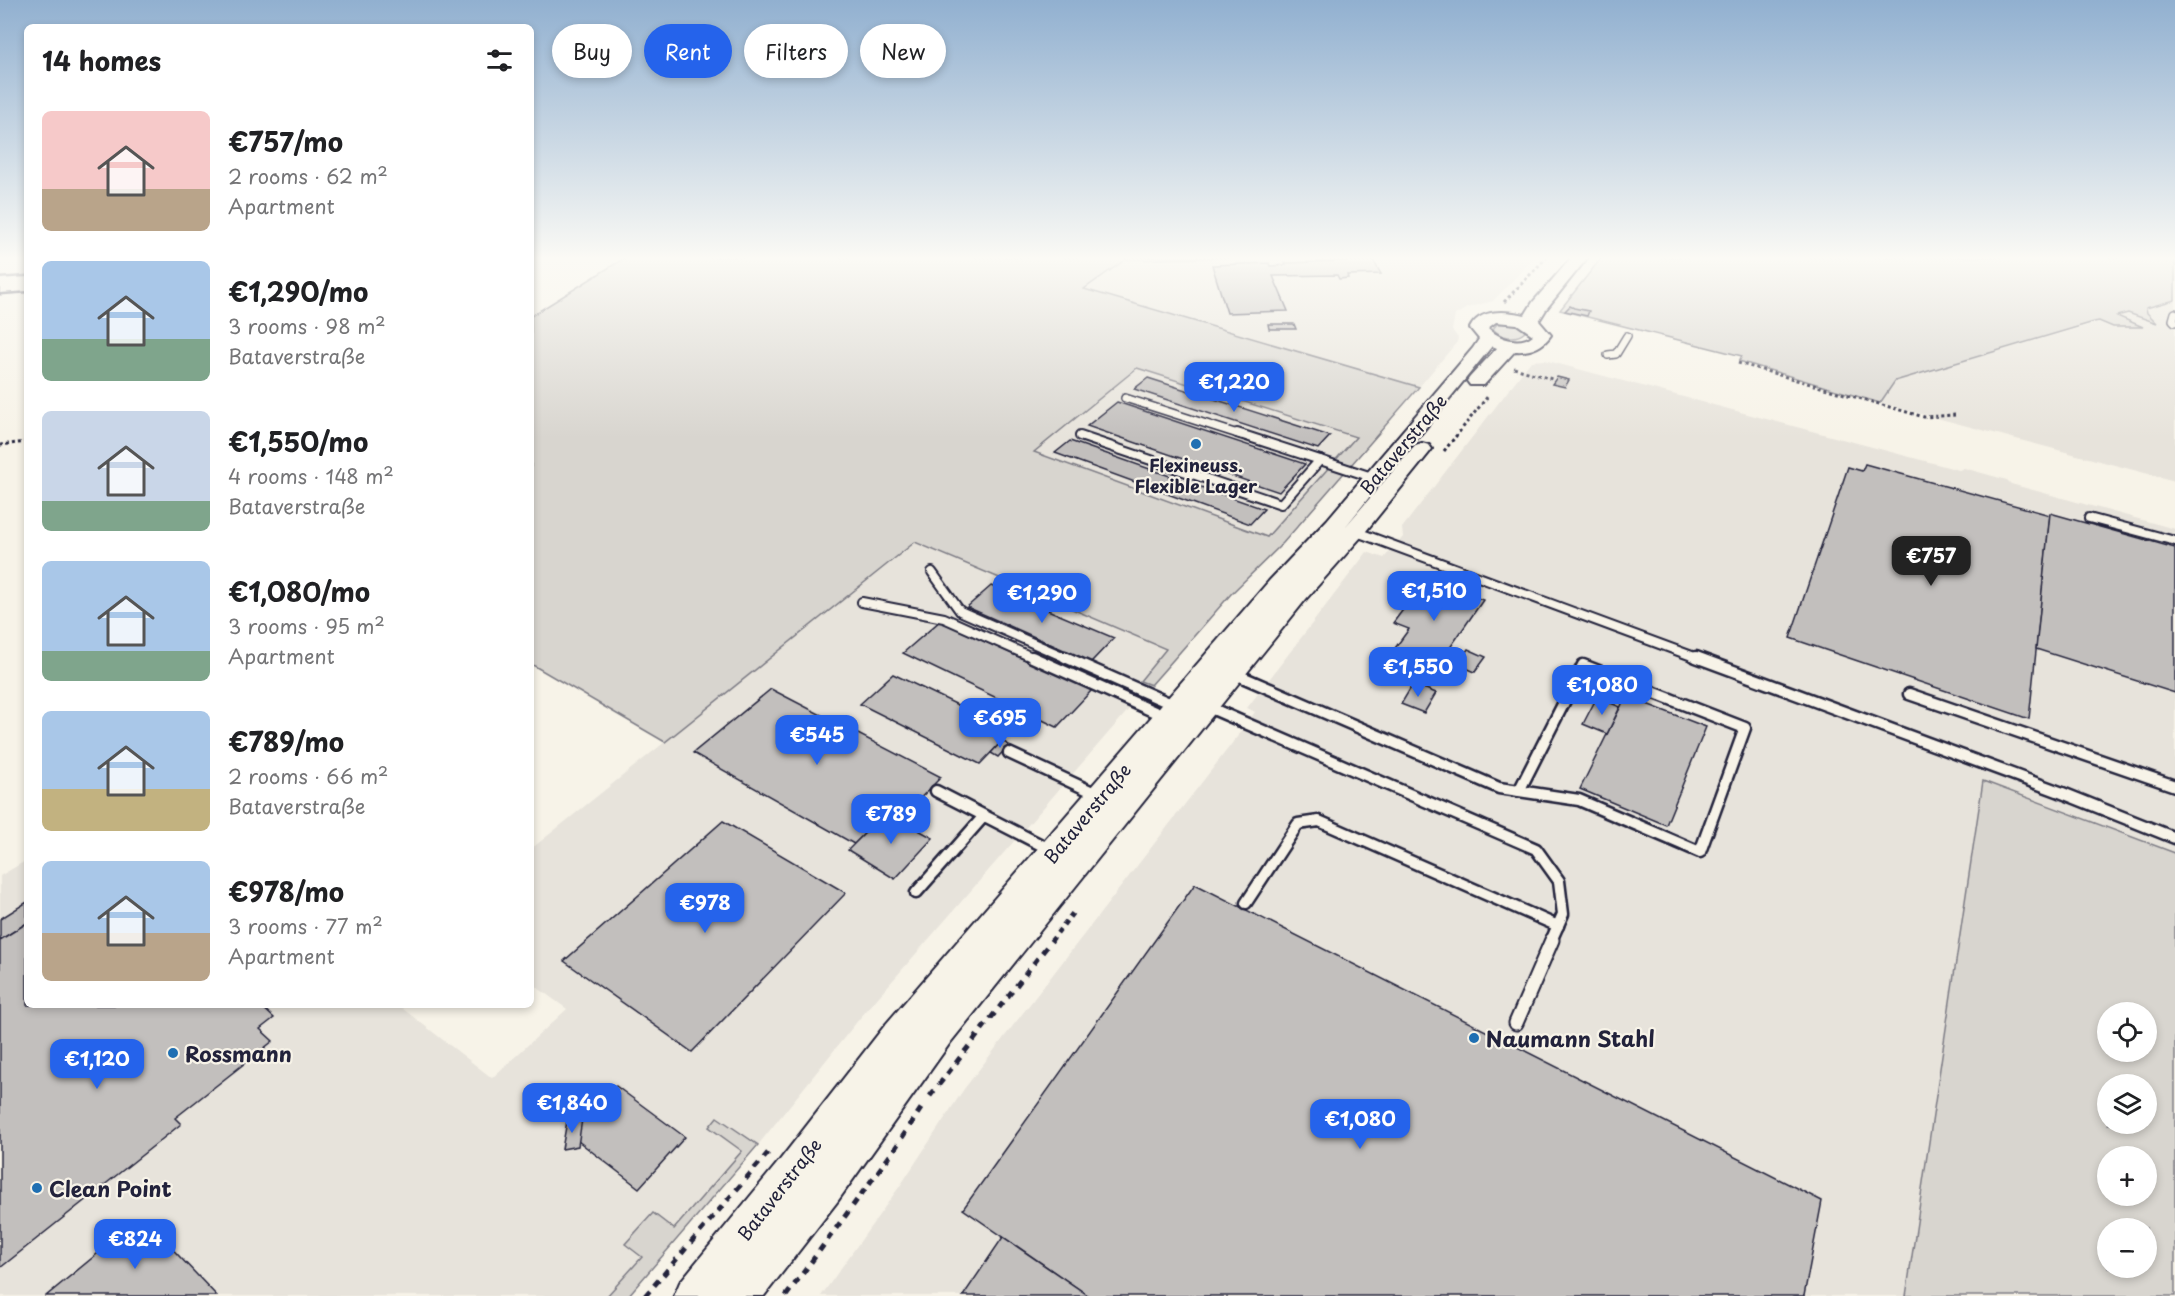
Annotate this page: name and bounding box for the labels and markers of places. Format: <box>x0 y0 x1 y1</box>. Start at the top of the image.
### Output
pin: €1,220 <box>1185 362 1283 413</box>
marker: Flexineuss. Flexible Lager <box>1189 437 1203 451</box>
place label: Flexineuss. Flexible Lager <box>1135 451 1258 499</box>
pin: €757 <box>1895 536 1967 587</box>
pin: €1,510 <box>1385 571 1483 622</box>
pin: €1,290 <box>993 573 1091 624</box>
pin: €1,550 <box>1369 647 1467 698</box>
pin: €1,080 <box>1553 665 1651 716</box>
pin: €695 <box>964 698 1036 749</box>
pin: €545 <box>781 715 853 766</box>
pin: €789 <box>855 794 927 845</box>
pin: €978 <box>669 883 741 934</box>
place label: Naumann Stahl <box>1486 1022 1655 1054</box>
marker: Naumann Stahl <box>1467 1031 1481 1045</box>
place label: Rossmann <box>185 1037 292 1069</box>
pin: €1,120 <box>48 1039 146 1090</box>
marker: Rossmann <box>166 1046 180 1060</box>
pin: €1,840 <box>523 1083 621 1134</box>
pin: €1,080 <box>1311 1099 1409 1150</box>
place label: Clean Point <box>49 1172 172 1204</box>
marker: Clean Point <box>30 1181 44 1195</box>
pin: €824 <box>99 1219 171 1270</box>

